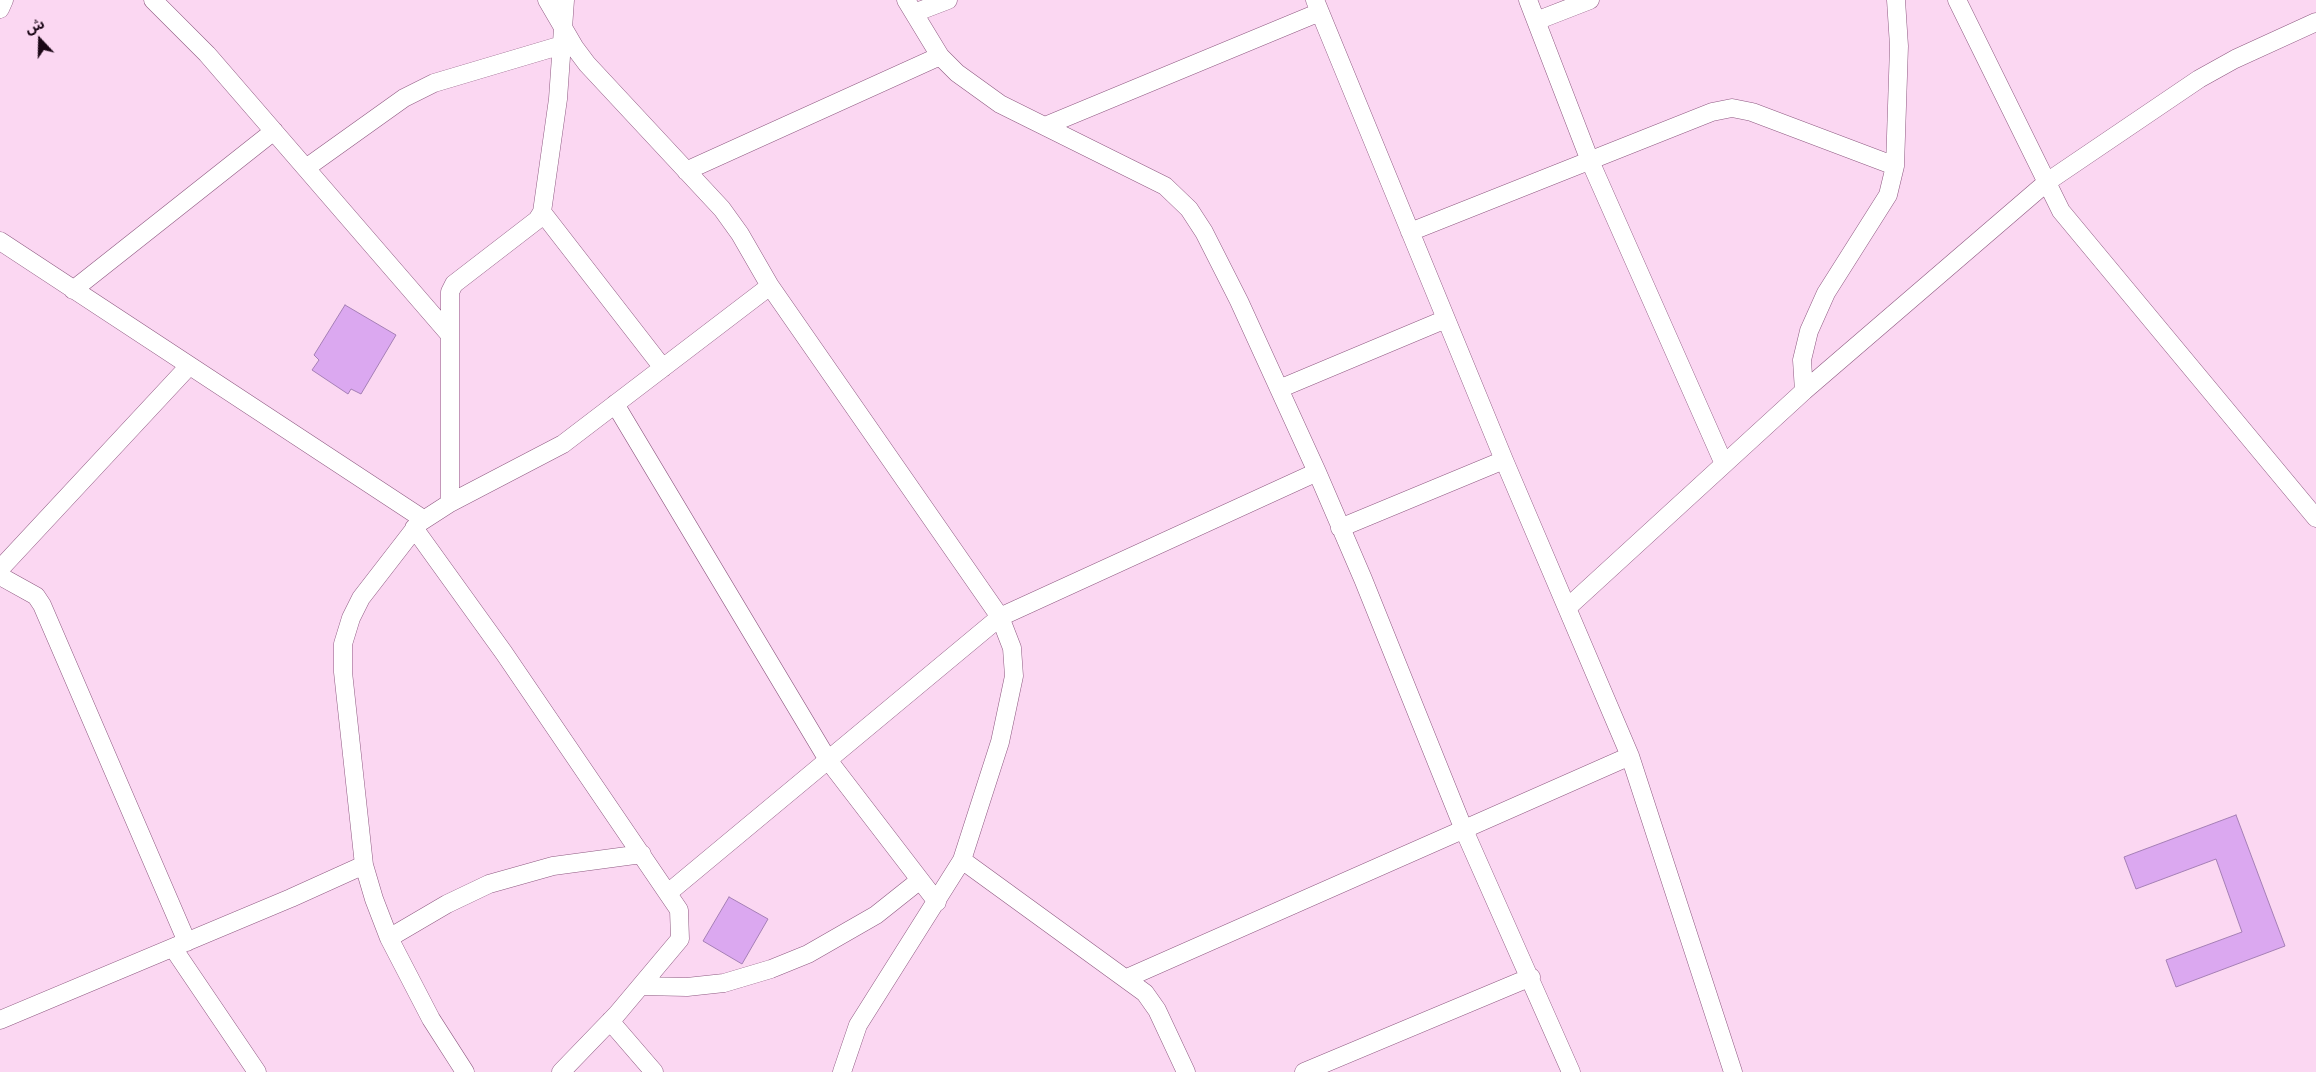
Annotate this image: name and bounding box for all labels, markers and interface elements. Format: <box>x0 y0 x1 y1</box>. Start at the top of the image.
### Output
text: ش <box>22 13 47 38</box>
north arrow <box>15 15 65 65</box>

